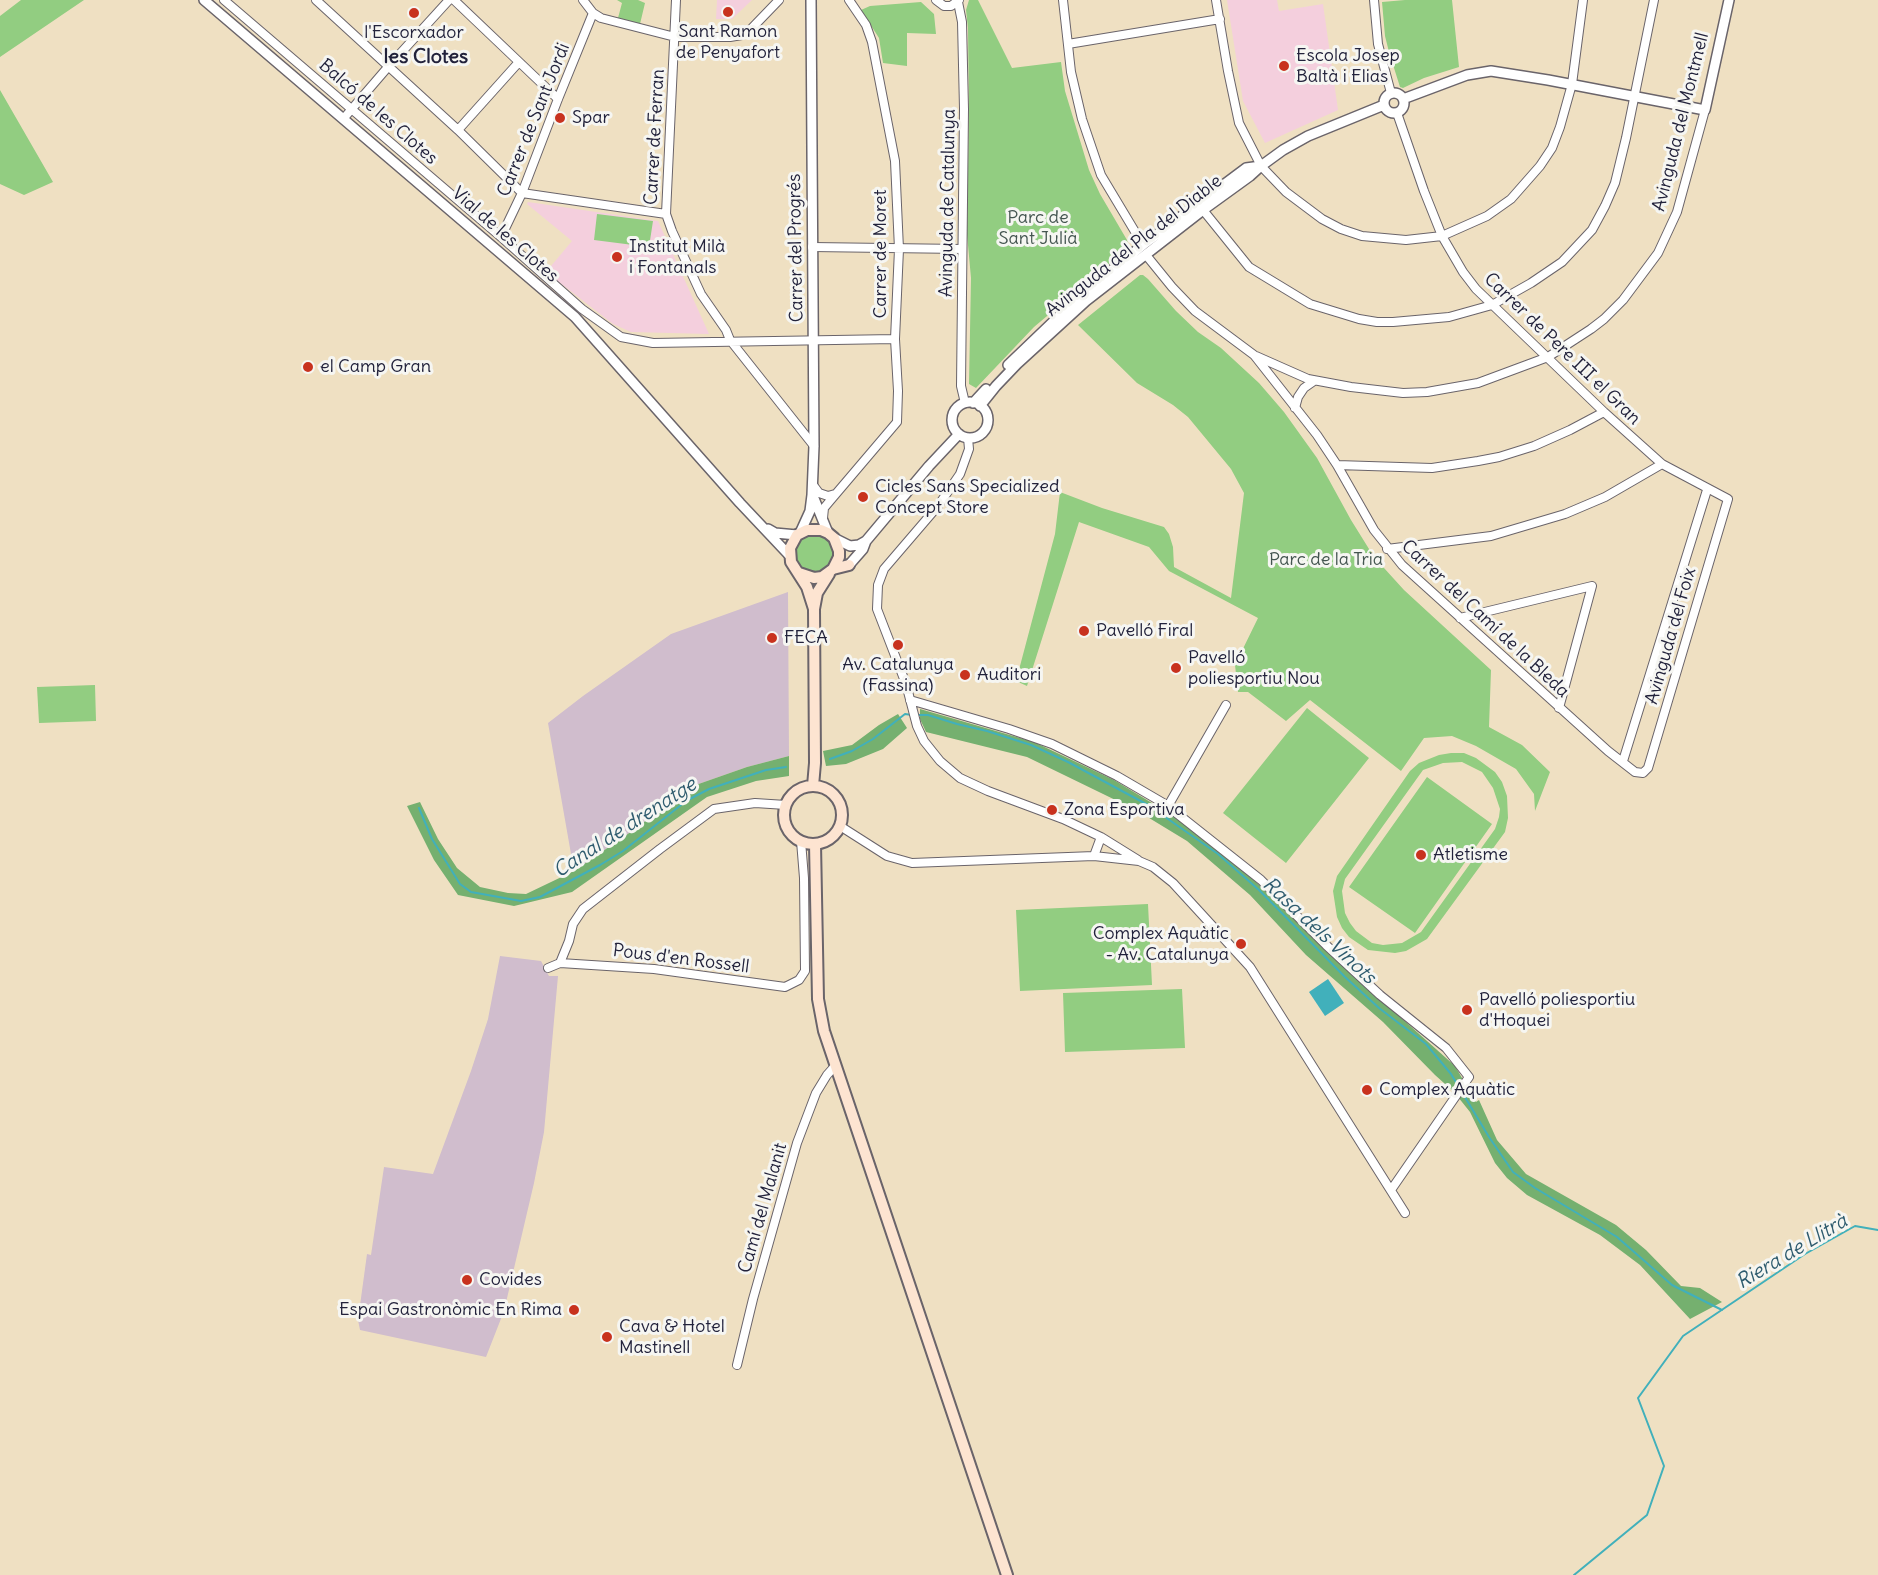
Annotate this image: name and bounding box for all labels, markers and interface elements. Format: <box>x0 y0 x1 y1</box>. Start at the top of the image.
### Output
marker: Sant Ramon de Penyafort <box>721 5 735 19</box>
marker: l'Escorxador <box>407 6 421 20</box>
place label: Sant Ramon de Penyafort <box>676 21 780 63</box>
place label: l'Escorxador <box>364 22 464 44</box>
street label: Avinguda del Montmell <box>1648 30 1714 214</box>
street label: Carrer de Sant Jordi <box>493 40 575 200</box>
district label: les Clotes <box>384 45 468 69</box>
place label: Escola Josep Baltà i Elias <box>1296 45 1400 88</box>
street label: Balcó de les Clotes <box>314 55 442 169</box>
marker: Escola Josep Baltà i Elias <box>1277 59 1291 73</box>
street label: Carrer de Ferran <box>641 69 669 205</box>
place label: Spar <box>572 107 610 129</box>
street label: Avinguda de Catalunya <box>936 109 960 297</box>
marker: Spar <box>553 111 567 125</box>
street label: Avinguda del Pla del Diable <box>1042 171 1226 321</box>
street label: Carrer del Progrés <box>784 173 808 323</box>
street label: Vial de les Clotes <box>447 183 563 287</box>
street label: Carrer de Moret <box>870 189 892 319</box>
park label: Parc de Sant Julià <box>999 207 1077 250</box>
place label: Institut Milà i Fontanals <box>629 236 725 278</box>
marker: Institut Milà i Fontanals <box>610 250 624 264</box>
street label: Carrer de Pere III el Gran <box>1479 269 1645 429</box>
place label: el Camp Gran <box>320 356 431 378</box>
marker: el Camp Gran <box>301 360 315 374</box>
place label: Cicles Sans Specialized Concept Store <box>875 476 1059 518</box>
marker: Cicles Sans Specialized Concept Store <box>856 490 870 504</box>
street label: Carrer del Camí de la Bleda <box>1397 536 1573 702</box>
park label: Parc de la Tria <box>1269 549 1383 571</box>
street label: Avinguda del Foix <box>1641 565 1701 707</box>
place label: Pavelló Firal <box>1096 620 1193 642</box>
marker: Pavelló Firal <box>1077 624 1091 638</box>
place label: FECA <box>784 627 828 649</box>
marker: FECA <box>765 631 779 645</box>
marker: Av. Catalunya (Fassina) <box>891 638 905 652</box>
place label: Pavelló poliesportiu Nou <box>1188 647 1320 690</box>
place label: Av. Catalunya (Fassina) <box>842 654 954 696</box>
marker: Pavelló poliesportiu Nou <box>1169 661 1183 675</box>
place label: Auditori <box>977 664 1041 686</box>
marker: Auditori <box>958 668 972 682</box>
water label: Canal de drenatge <box>549 773 701 883</box>
place label: Zona Esportiva <box>1064 799 1184 821</box>
marker: Zona Esportiva <box>1045 803 1059 817</box>
place label: Atletisme <box>1433 844 1508 866</box>
marker: Atletisme <box>1414 848 1428 862</box>
water label: Rasa dels Vinots <box>1258 873 1380 989</box>
place label: Complex Aquàtic - Av. Catalunya <box>1093 923 1229 966</box>
marker: Complex Aquàtic - Av. Catalunya <box>1234 937 1248 951</box>
street label: Pous d'en Rossell <box>612 940 750 978</box>
place label: Pavelló poliesportiu d'Hoquei <box>1479 989 1635 1032</box>
marker: Pavelló poliesportiu d'Hoquei <box>1460 1003 1474 1017</box>
place label: Complex Aquàtic <box>1379 1079 1515 1101</box>
marker: Complex Aquàtic <box>1360 1083 1374 1097</box>
street label: Camí del Malanit <box>734 1141 792 1275</box>
water label: Riera de Llitrà <box>1732 1209 1852 1295</box>
place label: Covides <box>479 1269 542 1291</box>
marker: Covides <box>460 1273 474 1287</box>
place label: Espai Gastronòmic En Rima <box>339 1299 562 1321</box>
marker: Espai Gastronòmic En Rima <box>567 1303 581 1317</box>
place label: Cava & Hotel Mastinell <box>619 1316 725 1358</box>
marker: Cava & Hotel Mastinell <box>600 1330 614 1344</box>

